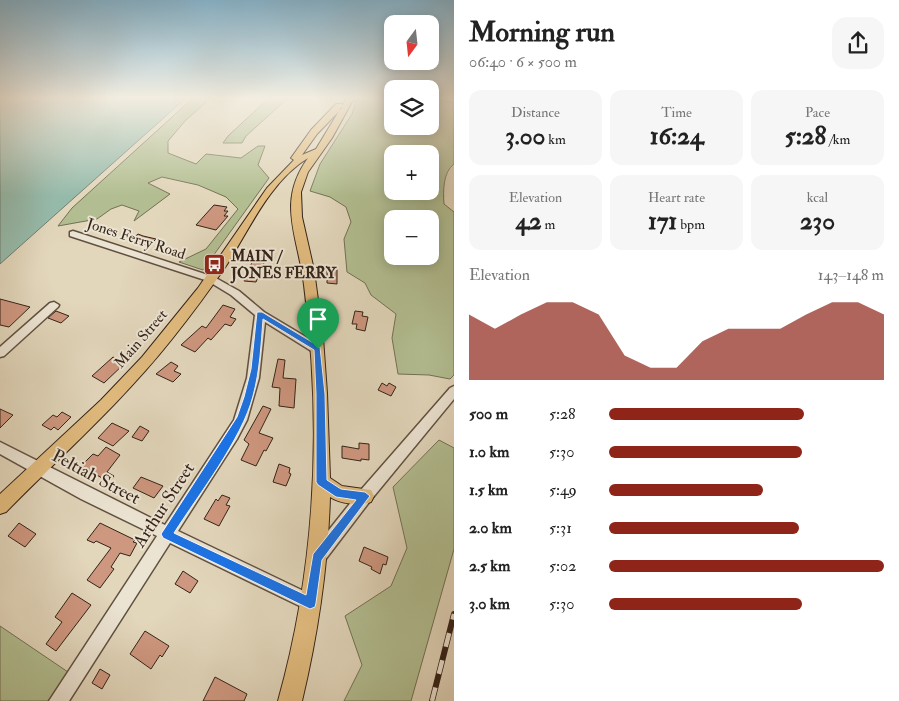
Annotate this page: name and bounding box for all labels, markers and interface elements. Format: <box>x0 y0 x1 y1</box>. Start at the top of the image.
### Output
north arrow <box>384 15 439 70</box>
map controls <box>384 15 439 265</box>
text: Morning run <box>469 15 615 50</box>
button: share <box>832 17 884 69</box>
text: 06:40 · 6 × 500 m <box>469 52 577 72</box>
button: layers <box>384 80 439 135</box>
text: Distance <box>511 104 560 121</box>
text: Time <box>661 104 692 121</box>
text: Pace <box>805 104 830 121</box>
text: 3.00 <box>505 121 545 152</box>
text: 16:24 <box>650 121 703 152</box>
text: 5:28 <box>785 121 826 152</box>
text: km <box>545 131 566 148</box>
text: /km <box>826 131 850 148</box>
button: + <box>384 145 439 200</box>
text: Elevation <box>509 189 562 206</box>
text: Heart rate <box>648 189 705 206</box>
text: kcal <box>807 189 828 206</box>
text: 42 <box>516 206 542 237</box>
text: 171 <box>648 206 677 237</box>
text: 230 <box>800 206 835 237</box>
button: − <box>384 210 439 265</box>
street label: Jones Ferry Road <box>83 214 188 265</box>
text: m <box>542 216 555 233</box>
text: bpm <box>677 216 705 233</box>
place label: MAIN / JONES FERRY <box>230 247 337 284</box>
bus stop icon: MAIN / JONES FERRY <box>203 253 227 277</box>
text: Elevation <box>469 265 530 285</box>
text: 143–148 m <box>818 265 884 285</box>
pin <box>297 298 339 349</box>
icon: arrive <box>304 305 332 333</box>
street label: Main Street <box>110 306 172 372</box>
text: 500 m <box>469 404 508 424</box>
text: 5:28 <box>549 404 576 424</box>
text: 1.0 km <box>469 442 509 462</box>
text: 5:30 <box>549 442 574 462</box>
street label: Peltiah Street <box>48 444 144 510</box>
street label: Arthur Street <box>128 458 200 553</box>
text: 1.5 km <box>469 480 508 500</box>
text: 5:49 <box>549 480 577 500</box>
text: 2.0 km <box>469 518 512 538</box>
text: 5:31 <box>549 518 572 538</box>
text: 2.5 km <box>469 556 510 576</box>
text: 5:02 <box>549 556 576 576</box>
text: 3.0 km <box>469 594 510 614</box>
text: 5:30 <box>549 594 574 614</box>

